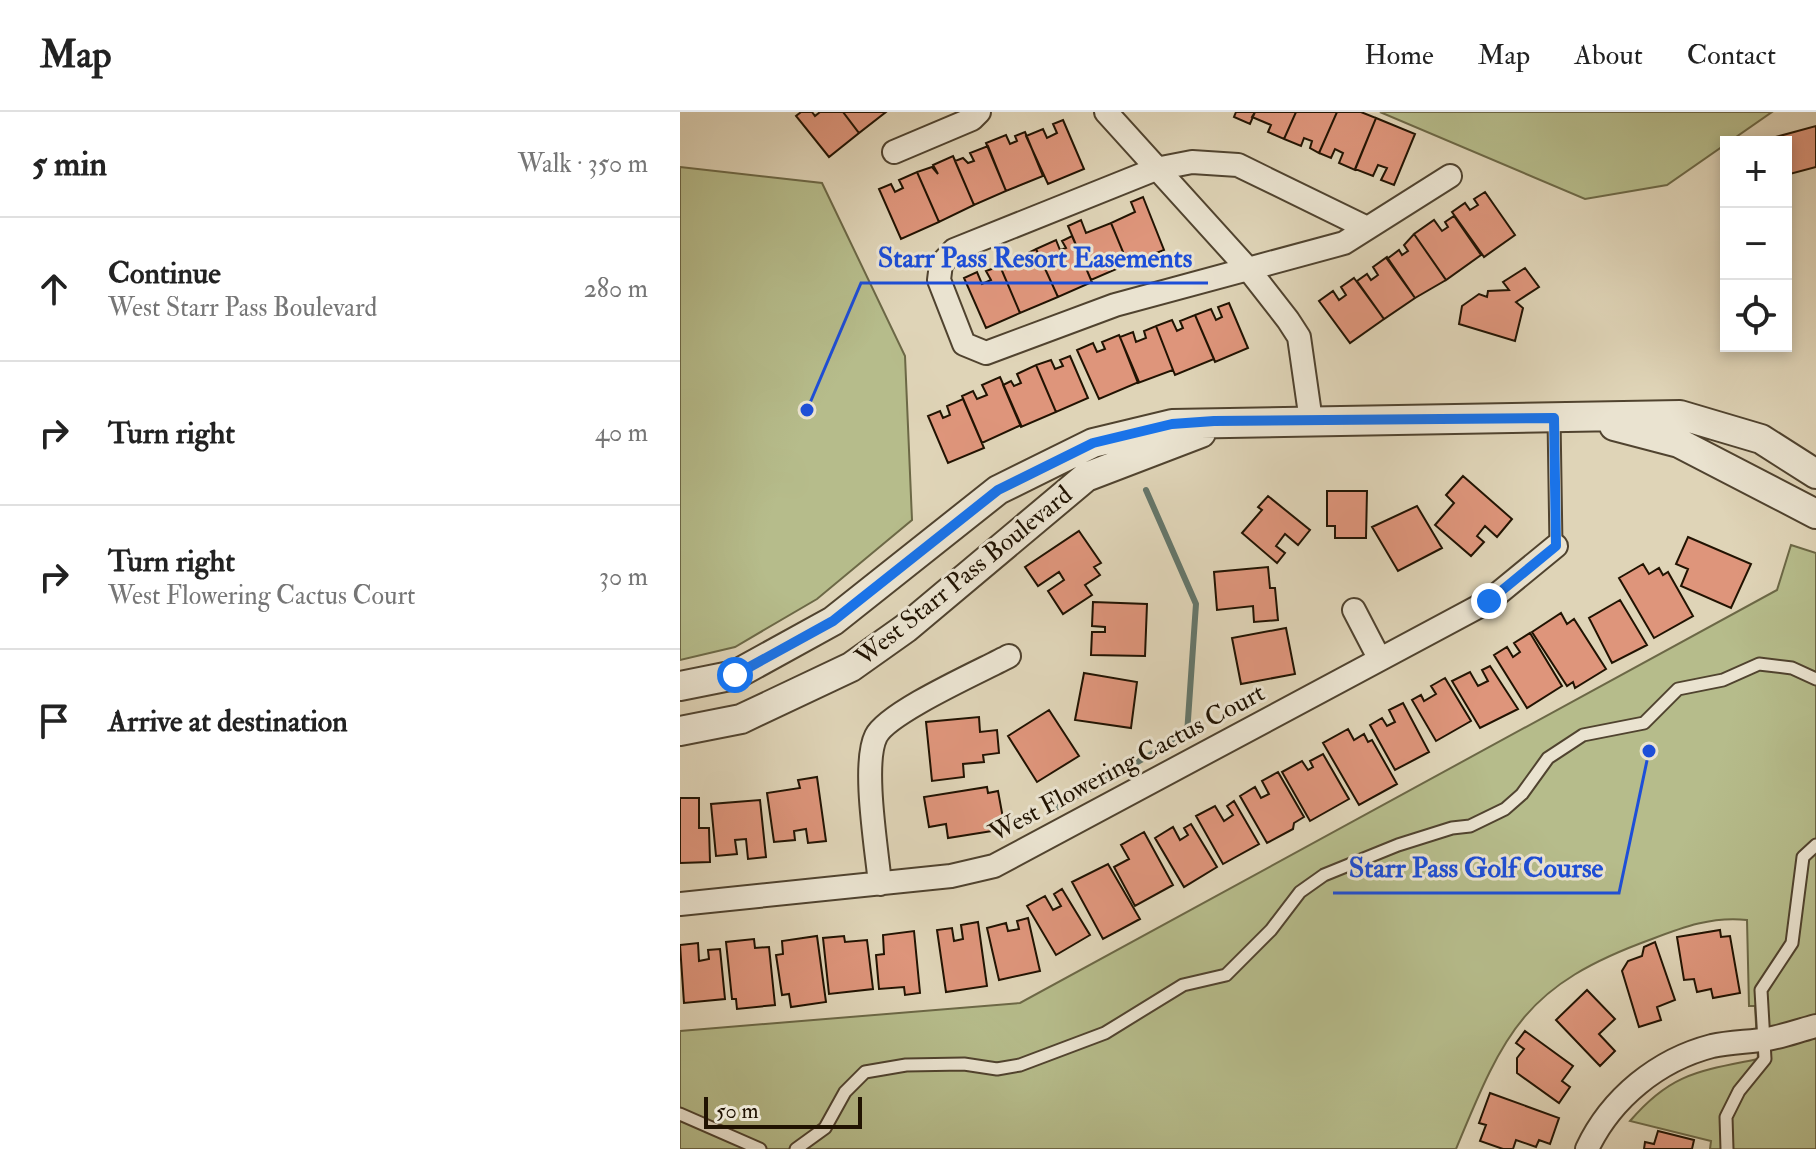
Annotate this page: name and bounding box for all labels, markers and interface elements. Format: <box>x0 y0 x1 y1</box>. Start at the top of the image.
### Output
text: Map <box>40 31 111 79</box>
text: Home <box>1364 38 1434 73</box>
text: Map <box>1478 38 1530 73</box>
text: About <box>1574 38 1643 73</box>
text: Contact <box>1687 38 1776 73</box>
map controls <box>1720 136 1792 352</box>
button: + <box>1720 136 1792 208</box>
text: 5 min <box>32 143 107 186</box>
text: Walk · 350 m <box>518 148 648 180</box>
button: − <box>1720 208 1792 280</box>
callout: Starr Pass Resort Easements <box>861 231 1208 283</box>
text: Starr Pass Resort Easements <box>878 241 1193 276</box>
text: Continue <box>108 255 221 292</box>
icon: ahead <box>32 267 76 311</box>
text: 280 m <box>584 273 648 305</box>
button: locate <box>1720 280 1792 352</box>
text: West Starr Pass Boulevard <box>108 292 377 324</box>
icon: right <box>32 411 76 455</box>
text: Turn right <box>108 415 235 452</box>
text: 40 m <box>595 417 648 449</box>
street label: West Starr Pass Boulevard <box>848 479 1079 674</box>
text: Turn right <box>108 543 235 580</box>
icon: right <box>32 555 76 599</box>
text: 30 m <box>599 561 648 593</box>
text: West Flowering Cactus Court <box>108 580 416 612</box>
route end <box>1471 583 1507 619</box>
route start <box>717 657 753 693</box>
street label: West Flowering Cactus Court <box>983 677 1270 850</box>
icon: arrive <box>32 699 76 743</box>
text: Arrive at destination <box>108 703 348 740</box>
callout: Starr Pass Golf Course <box>1333 841 1619 893</box>
text: Starr Pass Golf Course <box>1349 851 1604 886</box>
scale bar <box>704 1093 862 1129</box>
text: 50 m <box>716 1097 758 1125</box>

